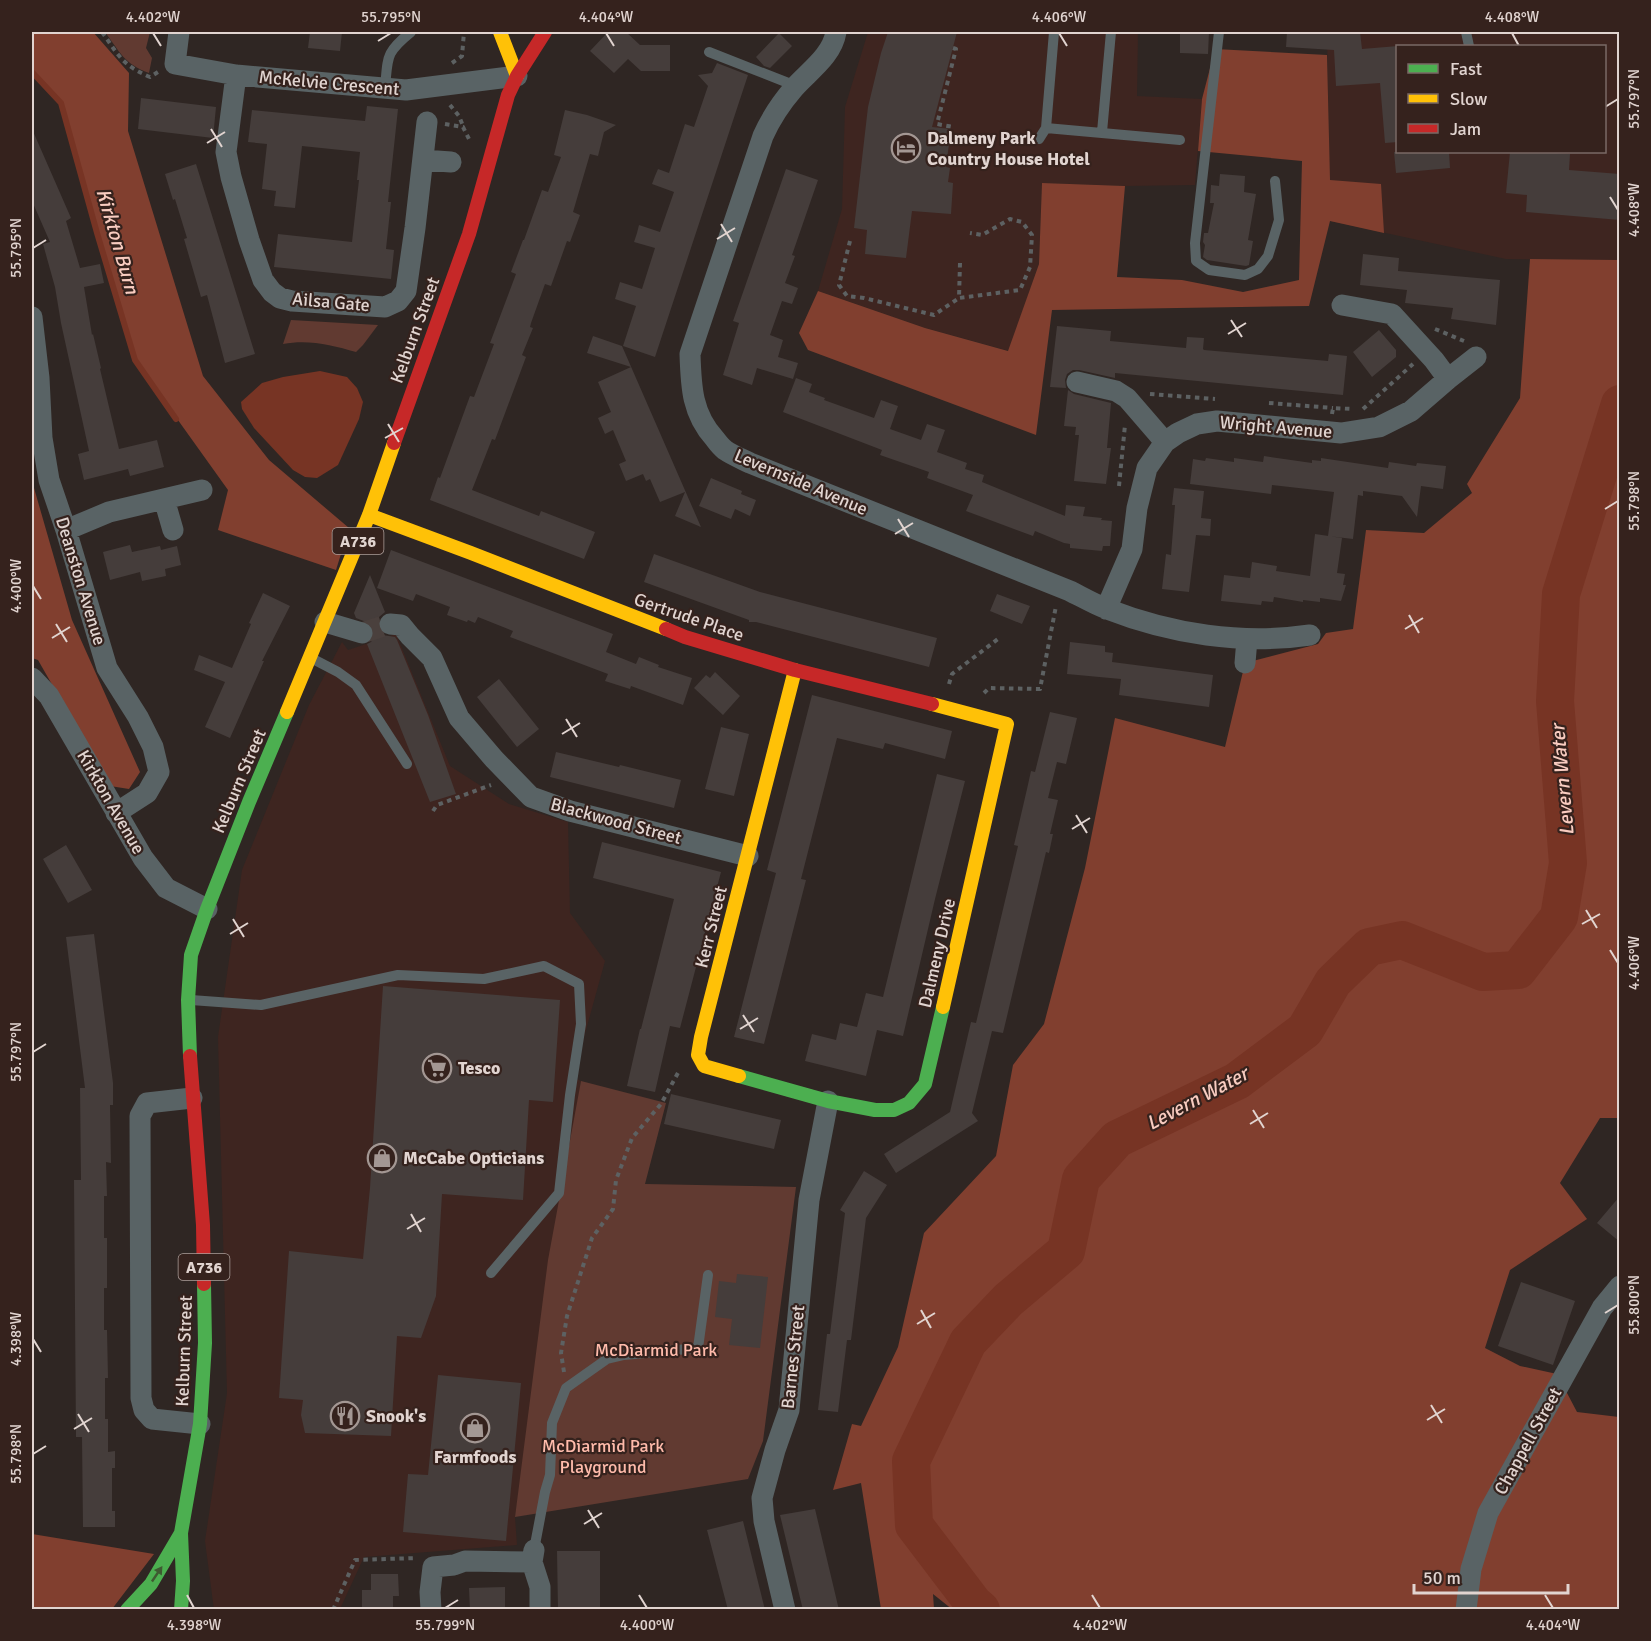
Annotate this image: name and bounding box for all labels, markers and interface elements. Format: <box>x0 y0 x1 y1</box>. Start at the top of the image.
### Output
text: 4.402°W <box>126 8 181 26</box>
text: 55.795°N <box>361 8 421 26</box>
text: 4.404°W <box>579 8 634 26</box>
text: 4.406°W <box>1032 8 1087 26</box>
text: 4.408°W <box>1485 8 1540 26</box>
legend <box>1396 45 1606 153</box>
text: Fast <box>1450 58 1482 80</box>
street label: McKelvie Crescent <box>258 66 400 100</box>
text: 55.797°N <box>1625 69 1643 129</box>
text: Slow <box>1450 88 1487 110</box>
text: Jam <box>1450 118 1481 140</box>
place label: Dalmeny Park Country House Hotel <box>927 127 1090 170</box>
hotel icon: Dalmeny Park Country House Hotel <box>890 132 922 164</box>
text: 4.408°W <box>1625 182 1643 237</box>
water label: Kirkton Burn <box>91 186 145 298</box>
text: 55.795°N <box>7 218 25 278</box>
street label: Kelburn Street <box>386 274 444 386</box>
street label: Ailsa Gate <box>291 288 371 316</box>
street label: Wright Avenue <box>1219 411 1333 443</box>
street label: Levernside Avenue <box>731 444 871 520</box>
text: 55.798°N <box>1625 471 1643 531</box>
street label: Deanston Avenue <box>51 514 111 648</box>
road number: A736 <box>332 528 384 554</box>
text: 4.400°W <box>7 558 25 613</box>
street label: Gertrude Place <box>631 588 747 646</box>
water label: Levern Water <box>1545 721 1580 837</box>
street label: Kelburn Street <box>207 725 271 837</box>
street label: Kirkton Avenue <box>72 746 150 858</box>
street label: Blackwood Street <box>548 793 684 849</box>
street label: Kerr Street <box>690 884 732 970</box>
street label: Dalmeny Drive <box>914 896 960 1010</box>
text: 4.406°W <box>1625 935 1643 990</box>
text: 55.797°N <box>7 1022 25 1082</box>
supermarket icon: Tesco <box>421 1052 453 1084</box>
place label: Tesco <box>458 1057 500 1079</box>
water label: Levern Water <box>1142 1060 1255 1136</box>
shop icon: McCabe Opticians <box>366 1142 398 1174</box>
place label: McCabe Opticians <box>403 1147 544 1169</box>
road number: A736 <box>178 1254 230 1280</box>
text: 55.800°N <box>1625 1275 1643 1335</box>
street label: Kelburn Street <box>171 1295 197 1407</box>
street label: Barnes Street <box>777 1304 809 1410</box>
text: 4.398°W <box>7 1311 25 1366</box>
park label: McDiarmid Park <box>595 1339 717 1361</box>
street label: Chappell Street <box>1490 1384 1566 1498</box>
restaurant icon: Snook's <box>329 1400 361 1432</box>
place label: Snook's <box>366 1405 426 1427</box>
shop icon: Farmfoods <box>459 1412 491 1444</box>
text: 55.798°N <box>7 1424 25 1484</box>
park label: McDiarmid Park Playground <box>542 1435 664 1478</box>
place label: Farmfoods <box>434 1446 516 1468</box>
scale bar <box>1414 1557 1568 1595</box>
one-way arrow <box>151 1566 163 1582</box>
text: 50 m <box>1423 1567 1461 1589</box>
text: 4.398°W <box>167 1616 222 1634</box>
text: 55.799°N <box>415 1616 475 1634</box>
text: 4.400°W <box>620 1616 675 1634</box>
text: 4.402°W <box>1073 1616 1128 1634</box>
text: 4.404°W <box>1526 1616 1581 1634</box>

